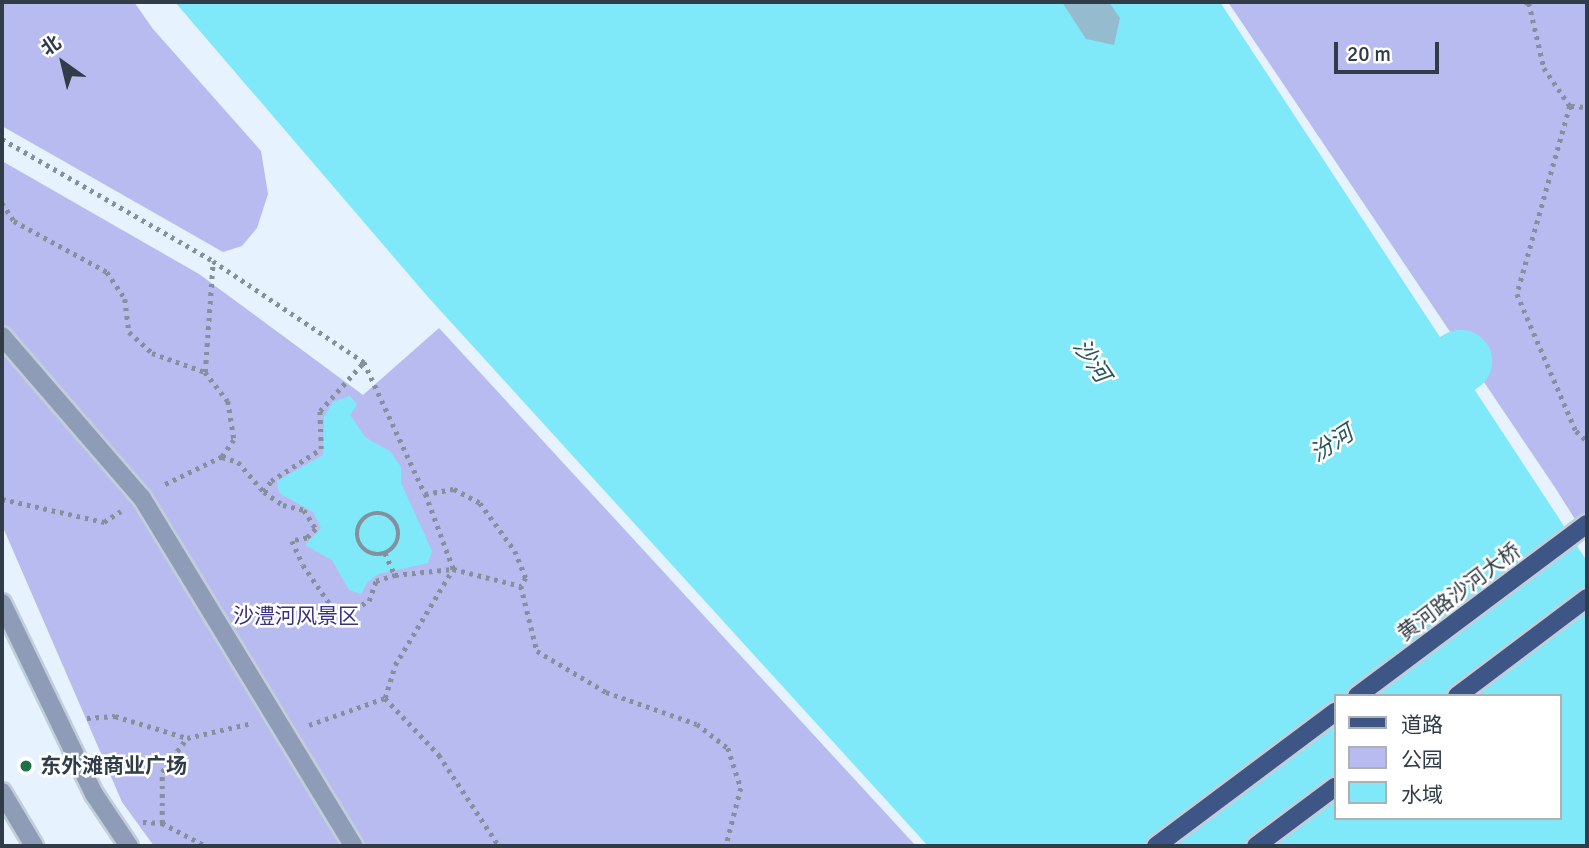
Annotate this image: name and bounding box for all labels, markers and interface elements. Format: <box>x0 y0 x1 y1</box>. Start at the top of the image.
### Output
north arrow <box>28 28 98 98</box>
scale bar <box>1337 28 1442 72</box>
text: 北 <box>37 30 66 61</box>
text: 20 m <box>1347 41 1391 67</box>
water label: 沙河 <box>1067 334 1115 388</box>
water label: 汾河 <box>1305 420 1359 468</box>
street label: 黄河路沙河大桥 <box>1393 538 1525 646</box>
park label: 沙澧河风景区 <box>233 603 359 629</box>
legend <box>1334 694 1561 820</box>
text: 道路 <box>1401 712 1443 738</box>
text: 公园 <box>1401 747 1443 773</box>
place label: 东外滩商业广场 <box>40 753 187 779</box>
marker: 东外滩商业广场 <box>18 758 34 774</box>
text: 水域 <box>1401 782 1443 808</box>

